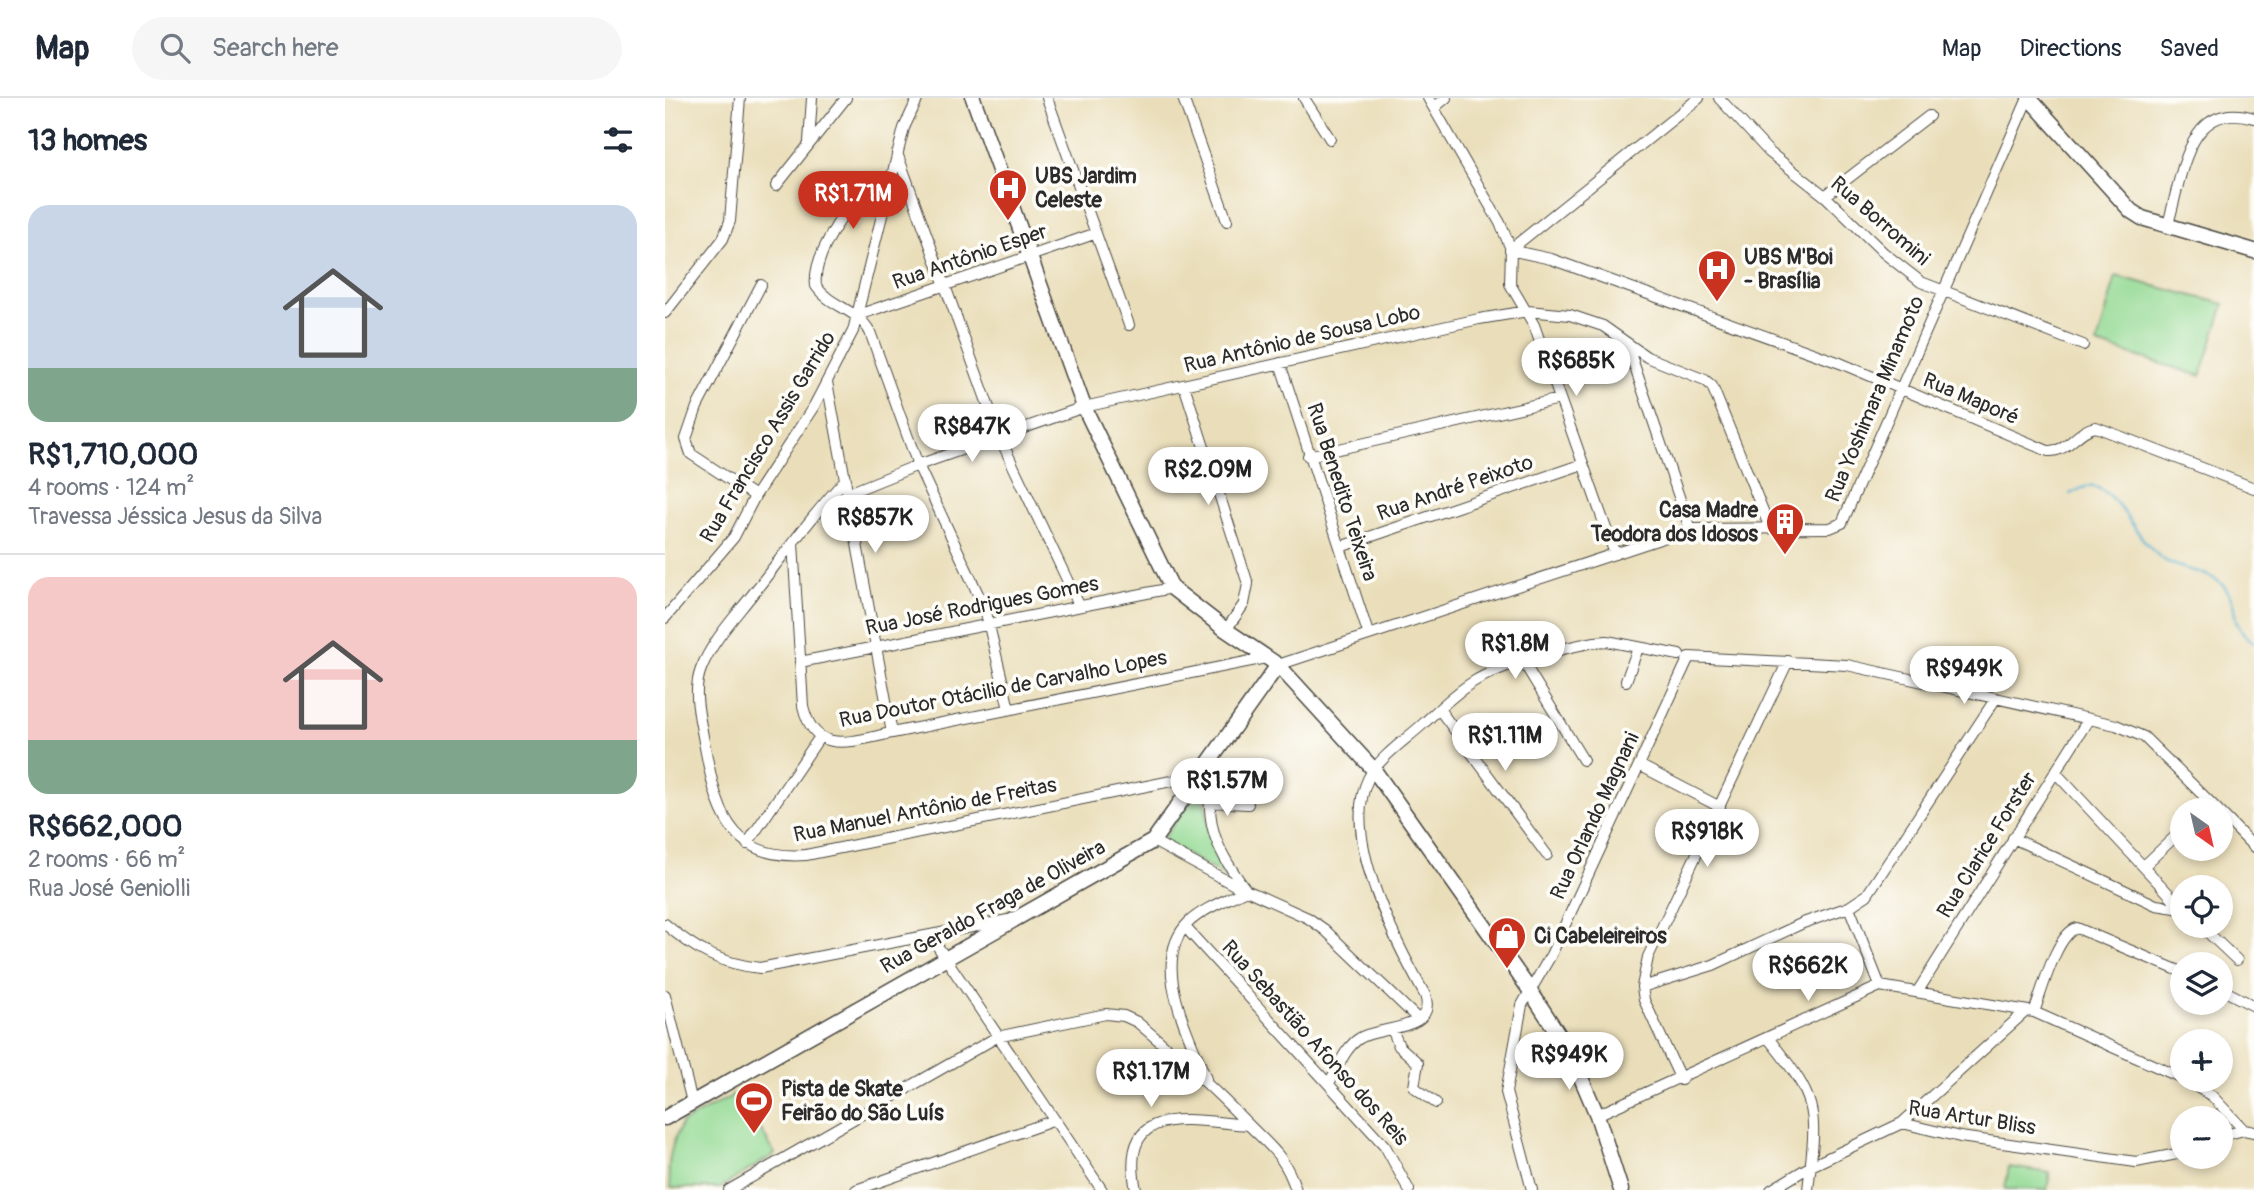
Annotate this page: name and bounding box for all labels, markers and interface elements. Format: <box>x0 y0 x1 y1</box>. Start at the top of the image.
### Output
search box <box>132 17 622 80</box>
text: Map <box>35 28 90 69</box>
icon: search <box>156 29 194 67</box>
text: Search here <box>212 32 339 64</box>
text: Map <box>1942 34 1982 63</box>
text: Directions <box>2020 34 2121 63</box>
text: Saved <box>2159 34 2219 63</box>
icon: filters <box>599 121 637 159</box>
text: 13 homes <box>28 122 147 159</box>
place label: UBS Jardim Celeste <box>1035 163 1137 214</box>
hospital icon: UBS Jardim Celeste <box>987 167 1029 222</box>
street label: Rua Borromini <box>1825 170 1936 272</box>
pin: R$1.71M <box>788 172 918 231</box>
text: R$1.71M <box>814 179 892 208</box>
street label: Rua Antônio Esper <box>889 218 1051 296</box>
place label: UBS M'Boi - Brasília <box>1744 244 1833 295</box>
hospital icon: UBS M'Boi - Brasília <box>1696 248 1738 303</box>
icon: home <box>270 250 396 376</box>
street label: Rua Yoshimara Minamoto <box>1819 292 1931 506</box>
street label: Rua Antônio de Sousa Lobo <box>1181 299 1423 379</box>
street label: Rua Francisco Assis Garrido <box>694 326 842 548</box>
pin: R$685K <box>1519 338 1633 398</box>
text: R$685K <box>1537 346 1615 375</box>
street label: Rua Maporé <box>1919 367 2023 431</box>
street label: Rua Benedito Teixeira <box>1300 399 1384 585</box>
pin: R$847K <box>915 404 1029 464</box>
text: R$847K <box>934 412 1010 441</box>
text: R$1,710,000 <box>28 436 198 473</box>
pin: R$2.09M <box>1143 448 1273 507</box>
street label: Rua André Peixoto <box>1373 449 1537 527</box>
text: R$2.09M <box>1164 455 1252 484</box>
text: 4 rooms · 124 m² <box>28 473 194 502</box>
pin: R$857K <box>818 496 932 555</box>
place label: Casa Madre Teodora dos Idosos <box>1590 497 1759 548</box>
building icon: Casa Madre Teodora dos Idosos <box>1764 501 1806 556</box>
text: Travessa Jéssica Jesus da Silva <box>28 502 322 531</box>
text: R$857K <box>837 503 913 532</box>
street label: Rua José Rodrigues Gomes <box>863 570 1101 642</box>
icon: home <box>270 622 396 748</box>
pin: R$1.8M <box>1458 622 1572 681</box>
text: R$1.8M <box>1481 629 1549 658</box>
street label: Rua Doutor Otácilio de Carvalho Lopes <box>837 644 1170 734</box>
pin: R$949K <box>1907 646 2021 706</box>
text: R$949K <box>1926 654 2002 683</box>
pin: R$1.11M <box>1440 714 1570 773</box>
text: R$1.11M <box>1468 721 1542 750</box>
street label: Rua Orlando Magnani <box>1544 728 1646 904</box>
pin: R$1.57M <box>1162 758 1292 818</box>
text: R$1.57M <box>1186 766 1268 795</box>
street label: Rua Clarice Forster <box>1931 766 2043 923</box>
street label: Rua Manuel Antônio de Freitas <box>791 771 1059 849</box>
north arrow <box>2170 798 2233 861</box>
map controls <box>2170 798 2233 1169</box>
text: R$662,000 <box>28 808 182 845</box>
pin: R$918K <box>1650 810 1764 869</box>
text: R$918K <box>1671 817 1743 846</box>
street label: Rua Geraldo Fraga de Oliveira <box>876 834 1110 980</box>
text: 2 rooms · 66 m² <box>28 845 185 874</box>
text: Rua José Geniolli <box>28 874 190 903</box>
button: locate <box>2170 875 2233 938</box>
shop icon: Ci Cabeleireiros <box>1486 915 1528 970</box>
place label: Ci Cabeleireiros <box>1534 923 1667 950</box>
street label: Rua Sebastião Afonso dos Reis <box>1216 935 1415 1152</box>
pin: R$662K <box>1751 944 1865 1003</box>
text: R$662K <box>1768 951 1848 980</box>
button: layers <box>2170 952 2233 1015</box>
button: + <box>2170 1029 2233 1092</box>
pin: R$949K <box>1512 1032 1626 1092</box>
text: R$949K <box>1531 1040 1607 1069</box>
pin: R$1.17M <box>1086 1049 1216 1109</box>
text: R$1.17M <box>1112 1057 1190 1086</box>
place label: Pista de Skate Feirão do São Luís <box>781 1076 944 1127</box>
sports icon: Pista de Skate Feirão do São Luís <box>733 1080 775 1135</box>
street label: Rua Artur Bliss <box>1906 1095 2038 1141</box>
button: − <box>2170 1106 2233 1169</box>

